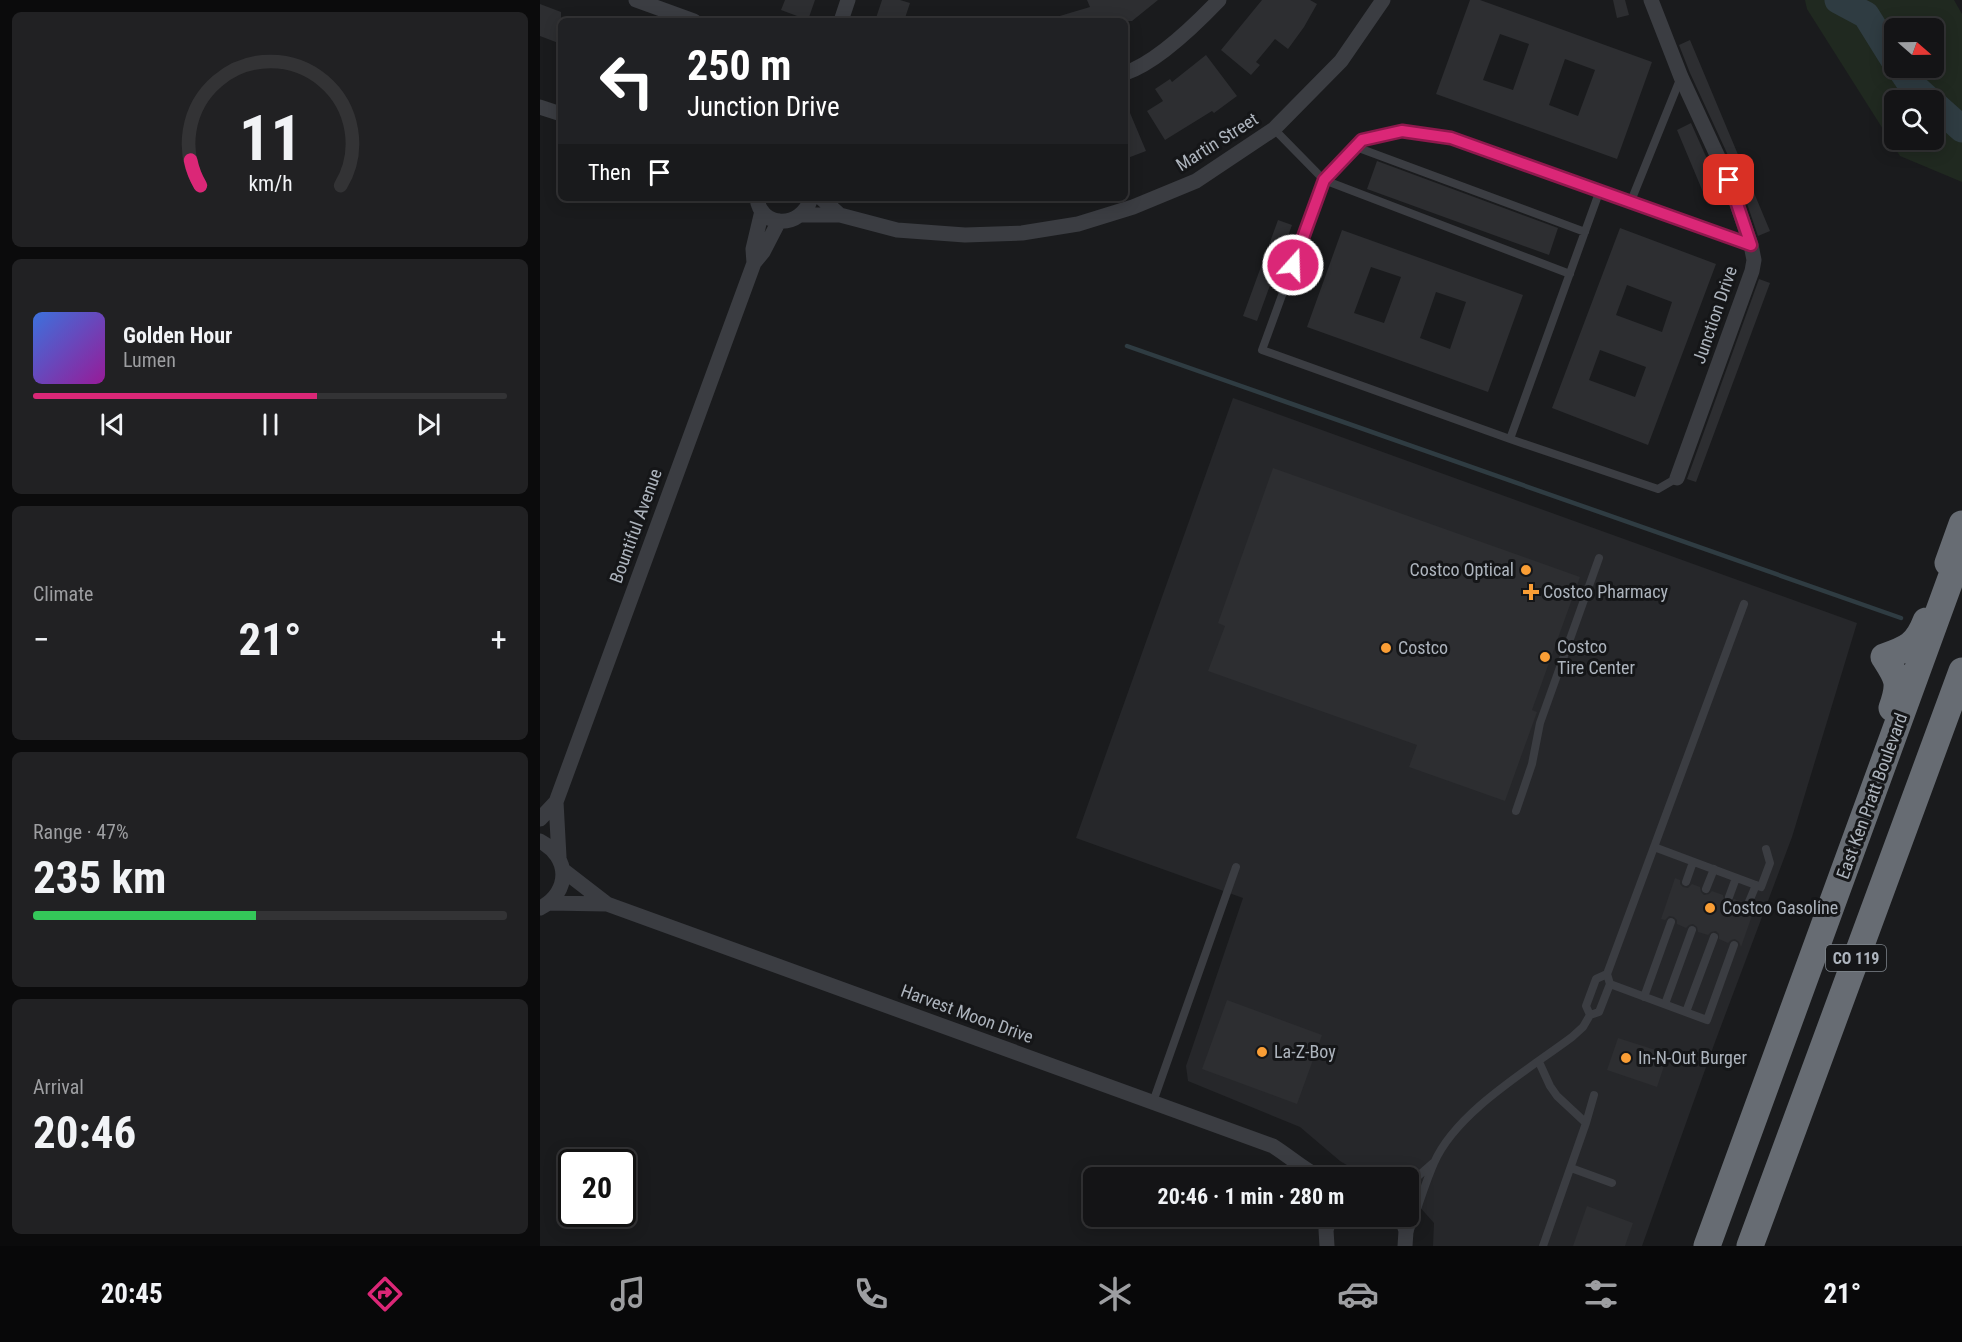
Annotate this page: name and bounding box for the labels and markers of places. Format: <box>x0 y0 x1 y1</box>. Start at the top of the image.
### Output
pin <box>1703 154 1754 205</box>
place label: Costco Optical <box>1410 559 1514 580</box>
marker: Costco Optical <box>1519 563 1533 577</box>
place label: Costco Pharmacy <box>1543 581 1669 602</box>
marker: Costco Pharmacy <box>1524 585 1538 599</box>
place label: Costco Tire Center <box>1557 636 1636 678</box>
place label: Costco <box>1398 637 1448 658</box>
marker: Costco <box>1379 641 1393 655</box>
marker: Costco Tire Center <box>1538 650 1552 664</box>
place label: Costco Gasoline <box>1722 897 1838 918</box>
marker: Costco Gasoline <box>1703 901 1717 915</box>
place label: La-Z-Boy <box>1274 1041 1336 1062</box>
marker: La-Z-Boy <box>1255 1045 1269 1059</box>
place label: In-N-Out Burger <box>1638 1047 1747 1068</box>
marker: In-N-Out Burger <box>1619 1051 1633 1065</box>

